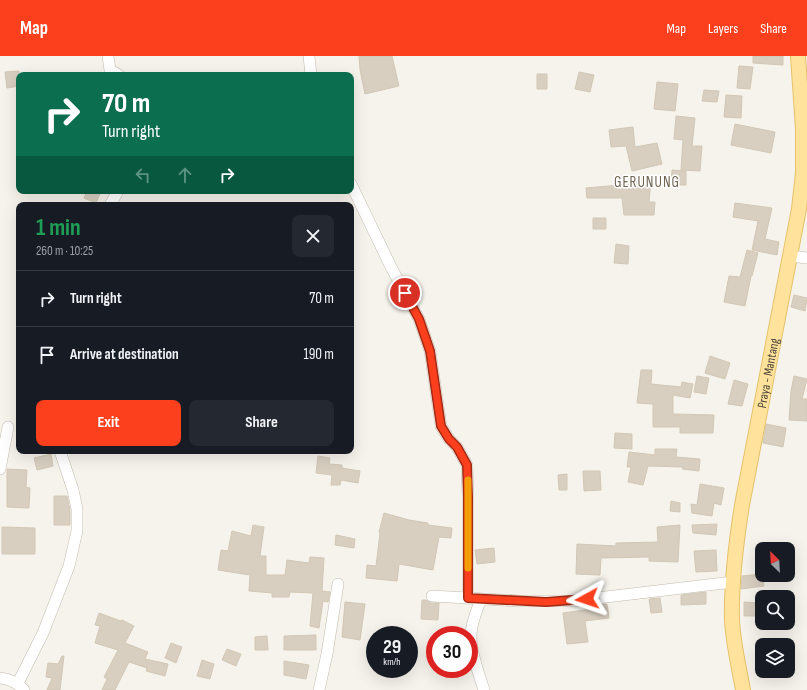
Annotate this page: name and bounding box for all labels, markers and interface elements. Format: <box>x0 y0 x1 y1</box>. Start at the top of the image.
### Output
text: Map <box>20 17 48 40</box>
text: Map <box>666 20 686 37</box>
text: Layers <box>708 20 738 37</box>
text: Share <box>760 20 787 37</box>
text: 70 m <box>102 87 150 120</box>
icon: right <box>36 88 88 140</box>
text: Turn right <box>102 121 160 142</box>
icon: left <box>132 164 154 186</box>
icon: ahead <box>174 164 196 186</box>
icon: right <box>216 164 238 186</box>
district label: GERUNUNG <box>614 173 680 192</box>
text: 1 min <box>36 213 81 242</box>
button: close <box>292 215 334 257</box>
text: 260 m · 10:25 <box>36 243 93 259</box>
pin <box>388 276 422 310</box>
icon: arrive <box>394 282 416 304</box>
icon: right <box>36 288 58 310</box>
text: Turn right <box>70 289 122 308</box>
text: 70 m <box>309 289 334 308</box>
street label: Praya - Mantang <box>754 337 783 409</box>
icon: arrive <box>36 344 58 366</box>
text: Arrive at destination <box>70 345 179 364</box>
text: 190 m <box>303 345 334 364</box>
button: Exit <box>36 400 181 446</box>
button: Share <box>189 400 334 446</box>
north arrow <box>755 542 795 582</box>
map controls <box>755 542 795 678</box>
position arrow <box>566 578 608 620</box>
button: search <box>755 590 795 630</box>
speed limit sign: 30 <box>426 626 478 678</box>
text: 29 <box>383 635 401 659</box>
button: layers <box>755 638 795 678</box>
text: km/h <box>383 656 401 668</box>

